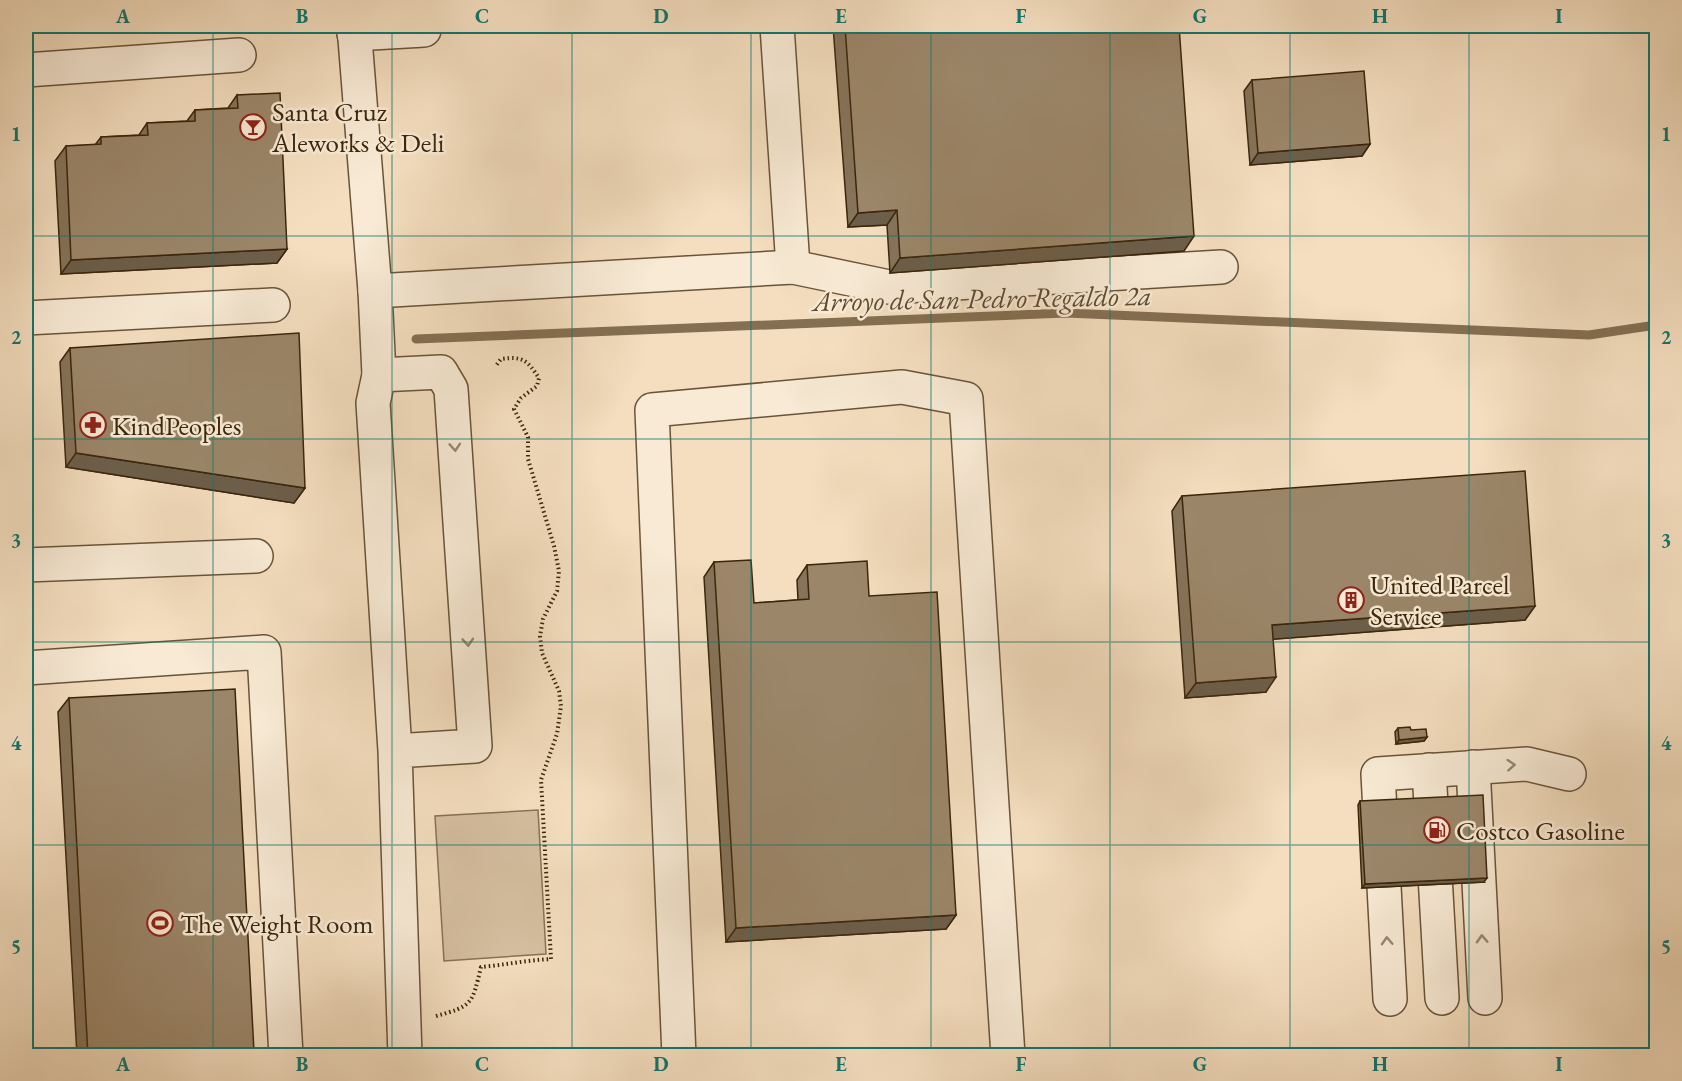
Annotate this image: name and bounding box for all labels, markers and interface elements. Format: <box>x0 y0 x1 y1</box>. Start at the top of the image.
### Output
text: A <box>115 3 131 29</box>
text: B <box>296 3 308 29</box>
text: C <box>475 3 489 29</box>
text: D <box>653 3 669 29</box>
text: E <box>835 3 847 29</box>
text: F <box>1016 3 1027 29</box>
text: G <box>1193 3 1207 29</box>
text: H <box>1372 3 1388 29</box>
text: I <box>1555 3 1563 29</box>
place label: Santa Cruz Aleworks & Deli <box>271 94 445 160</box>
bar icon: Santa Cruz Aleworks & Deli <box>238 112 268 142</box>
text: 1 <box>11 121 21 147</box>
text: 1 <box>1661 121 1671 147</box>
water label: Arroyo de San Pedro Regaldo 2a <box>810 277 1152 319</box>
text: 2 <box>11 324 22 350</box>
text: 2 <box>1661 324 1672 350</box>
place label: KindPeoples <box>112 408 241 443</box>
pharmacy icon: KindPeoples <box>78 410 108 440</box>
one-way arrow <box>448 443 461 452</box>
text: 3 <box>11 527 21 553</box>
text: 3 <box>1661 527 1671 553</box>
place label: United Parcel Service <box>1370 567 1509 633</box>
building icon: United Parcel Service <box>1336 585 1366 615</box>
one-way arrow <box>461 637 474 646</box>
text: 4 <box>11 730 22 756</box>
text: 4 <box>1661 730 1672 756</box>
one-way arrow <box>1506 758 1515 771</box>
place label: Costco Gasoline <box>1456 813 1625 848</box>
fuel station icon: Costco Gasoline <box>1422 815 1452 845</box>
place label: The Weight Room <box>180 906 374 941</box>
sports icon: The Weight Room <box>145 908 175 938</box>
text: 5 <box>11 933 21 959</box>
text: 5 <box>1661 933 1671 959</box>
one-way arrow <box>1475 935 1488 944</box>
one-way arrow <box>1381 936 1394 945</box>
text: A <box>115 1051 131 1077</box>
text: B <box>296 1051 308 1077</box>
text: C <box>475 1051 489 1077</box>
text: D <box>653 1051 669 1077</box>
text: E <box>835 1051 847 1077</box>
text: F <box>1016 1051 1027 1077</box>
text: G <box>1193 1051 1207 1077</box>
text: H <box>1372 1051 1388 1077</box>
text: I <box>1555 1051 1563 1077</box>

